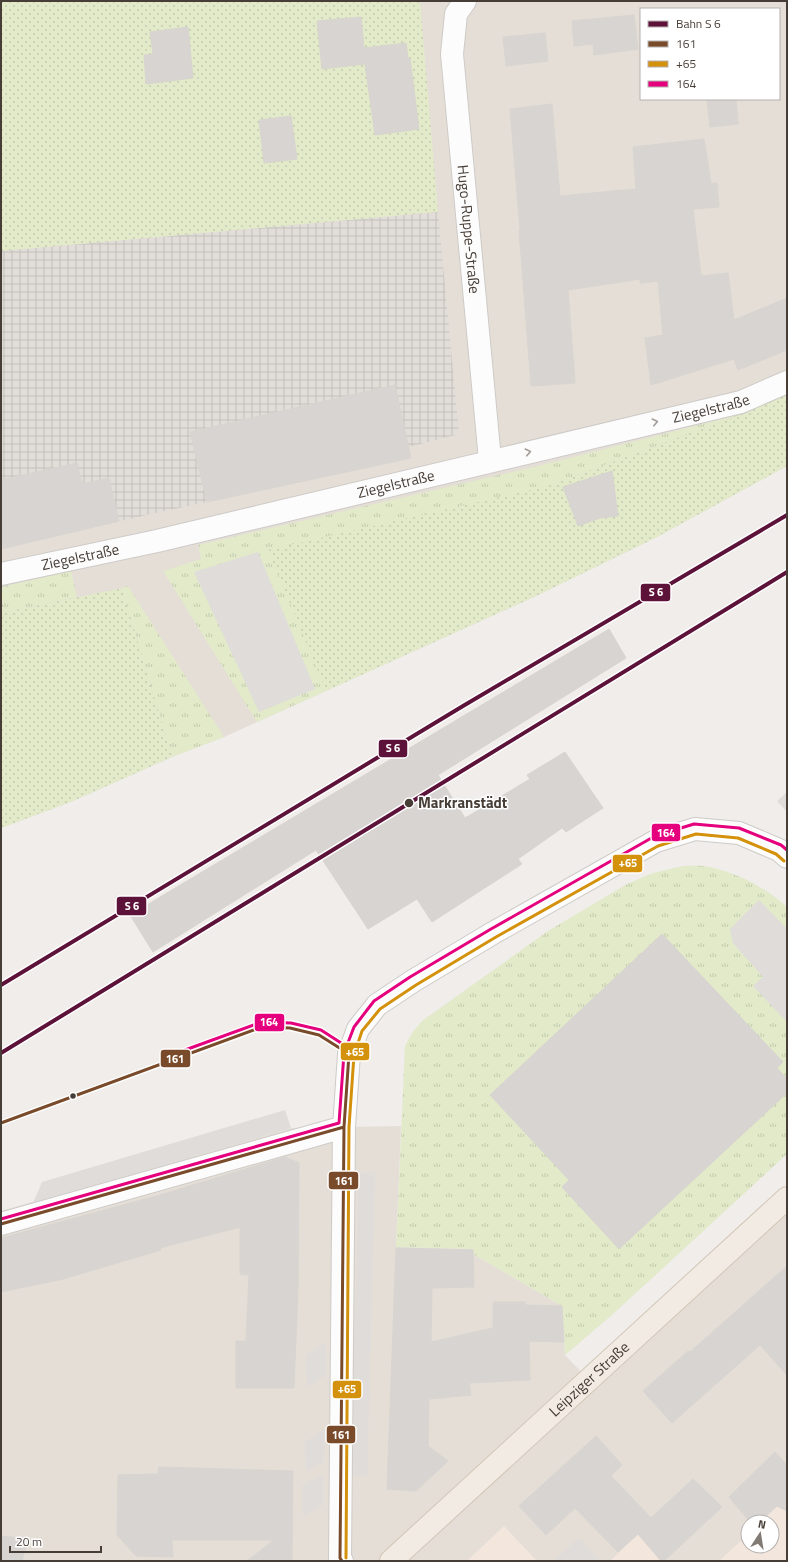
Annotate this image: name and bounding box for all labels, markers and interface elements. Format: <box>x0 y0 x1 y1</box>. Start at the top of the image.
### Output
legend <box>640 8 780 100</box>
text: Bahn S 6 <box>676 14 721 33</box>
text: 161 <box>676 34 696 53</box>
text: +65 <box>676 54 696 73</box>
text: 164 <box>676 74 696 93</box>
street label: Hugo-Ruppe-Straße <box>451 164 486 295</box>
street label: Ziegelstraße <box>670 388 753 429</box>
one-way arrow <box>651 418 658 427</box>
one-way arrow <box>525 448 531 456</box>
street label: Ziegelstraße <box>355 463 437 504</box>
street label: Ziegelstraße <box>39 537 121 576</box>
line badge: S 6 <box>640 583 671 602</box>
text: S 6 <box>649 584 663 600</box>
line badge: S 6 <box>378 739 408 758</box>
text: S 6 <box>386 740 400 756</box>
place label: Markranstädt <box>418 791 508 814</box>
marker: Markranstädt <box>403 797 415 809</box>
line badge: 164 <box>651 823 681 842</box>
text: 164 <box>657 825 675 841</box>
line badge: +65 <box>612 854 643 873</box>
text: +65 <box>619 855 637 871</box>
line badge: S 6 <box>116 896 147 916</box>
text: S 6 <box>125 898 139 914</box>
line badge: 164 <box>254 1013 285 1032</box>
text: 164 <box>260 1014 278 1030</box>
line badge: +65 <box>340 1042 370 1061</box>
text: +65 <box>346 1044 364 1060</box>
line badge: 161 <box>160 1049 191 1068</box>
text: 161 <box>166 1051 184 1067</box>
unlabelled marker <box>68 1091 78 1101</box>
line badge: 161 <box>328 1171 359 1190</box>
text: 161 <box>335 1173 353 1189</box>
street label: Leipziger Straße <box>544 1336 634 1422</box>
line badge: +65 <box>332 1380 362 1399</box>
text: +65 <box>338 1381 356 1397</box>
line badge: 161 <box>326 1425 356 1444</box>
text: 161 <box>332 1427 350 1443</box>
north arrow <box>740 1514 780 1554</box>
text: N <box>757 1516 767 1533</box>
scale bar <box>10 1528 101 1554</box>
text: 20 m <box>16 1532 42 1551</box>

